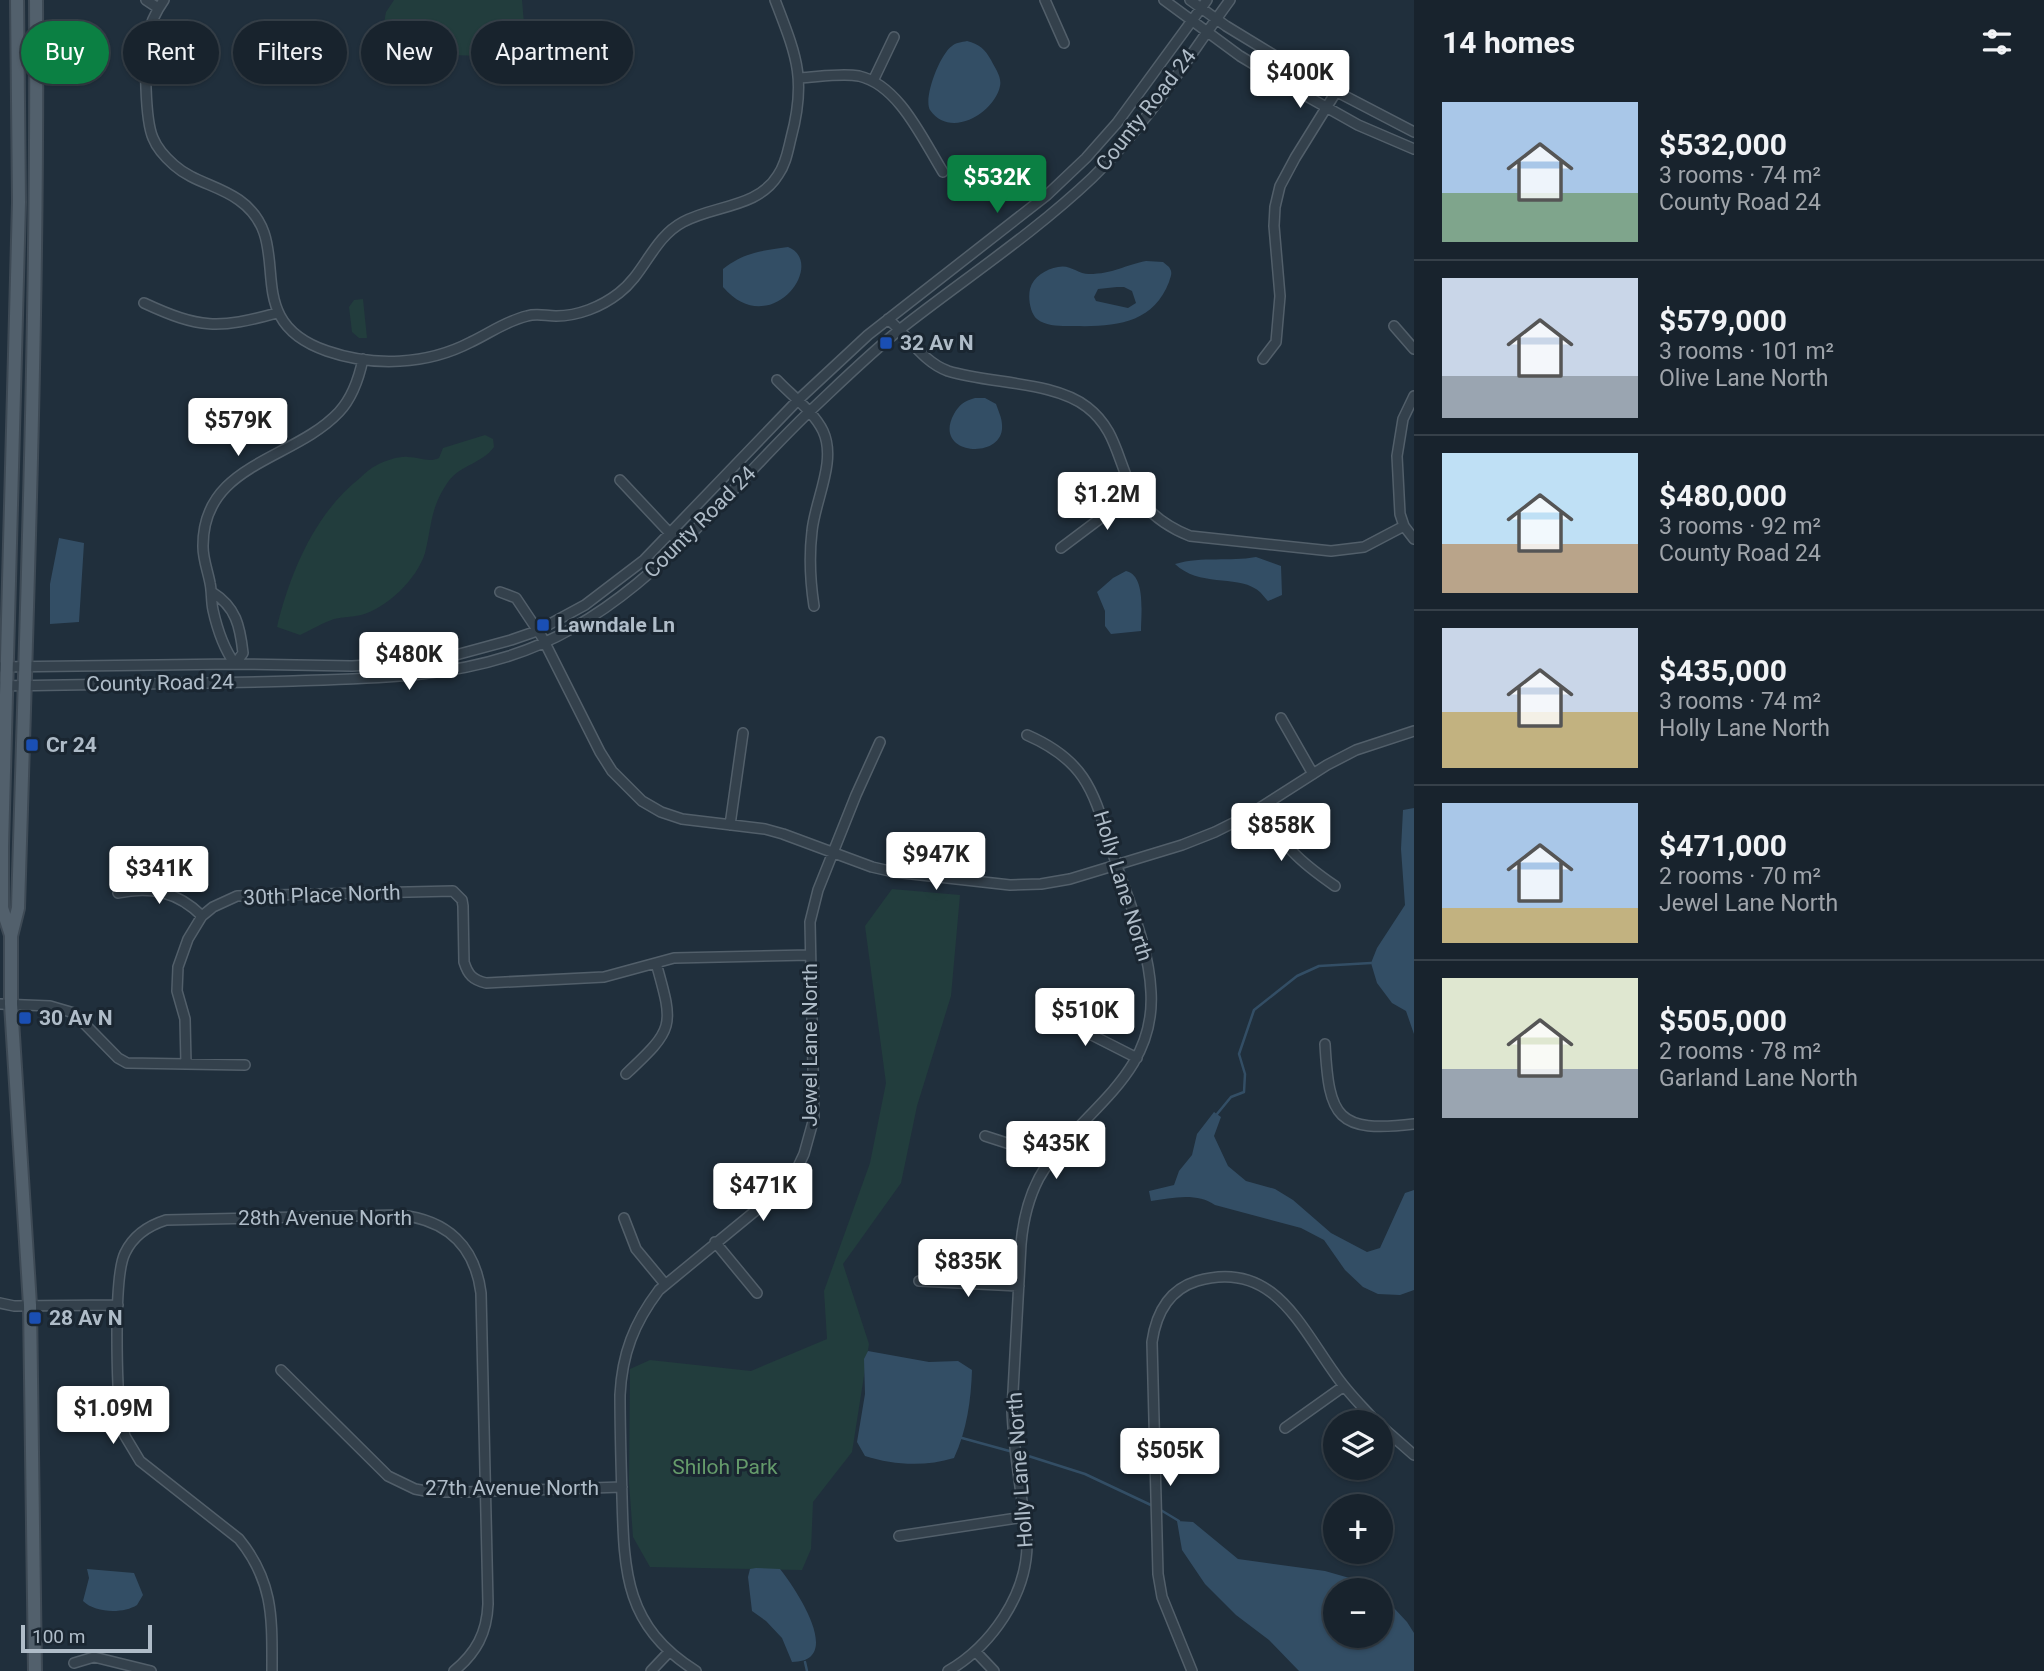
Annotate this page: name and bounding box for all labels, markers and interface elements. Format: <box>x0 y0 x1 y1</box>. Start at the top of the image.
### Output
chip: Buy <box>21 21 109 84</box>
chip: Rent <box>123 21 219 84</box>
chip: Filters <box>233 21 347 84</box>
chip: New <box>361 21 457 84</box>
chip: Apartment <box>471 21 633 84</box>
icon: filters <box>1978 23 2016 61</box>
text: 14 homes <box>1442 25 1575 60</box>
street label: County Road 24 <box>1091 44 1201 176</box>
pin: $400K <box>1251 50 1349 110</box>
text: $400K <box>1266 59 1334 86</box>
text: $532,000 <box>1659 127 1787 162</box>
icon: home <box>1498 130 1582 214</box>
pin: $532K <box>948 156 1046 215</box>
text: 3 rooms · 74 m² <box>1659 162 1821 189</box>
text: $532K <box>963 164 1031 191</box>
text: County Road 24 <box>1659 189 1821 216</box>
text: $579,000 <box>1659 303 1787 338</box>
icon: home <box>1498 306 1582 390</box>
place label: 32 Av N <box>900 331 974 355</box>
marker: 32 Av N <box>878 335 894 351</box>
text: 3 rooms · 101 m² <box>1659 338 1834 365</box>
text: Olive Lane North <box>1659 365 1828 392</box>
pin: $579K <box>189 398 287 458</box>
text: $579K <box>204 407 272 434</box>
street label: County Road 24 <box>639 461 761 583</box>
pin: $1.2M <box>1058 472 1156 532</box>
text: $480,000 <box>1659 478 1787 513</box>
text: $1.2M <box>1074 481 1140 508</box>
icon: home <box>1498 481 1582 565</box>
text: 3 rooms · 92 m² <box>1659 513 1821 540</box>
text: County Road 24 <box>1659 540 1821 567</box>
place label: Lawndale Ln <box>557 613 675 637</box>
marker: Lawndale Ln <box>535 617 551 633</box>
pin: $480K <box>360 632 458 692</box>
text: $480K <box>375 641 443 668</box>
text: $435,000 <box>1659 653 1787 688</box>
icon: home <box>1498 656 1582 740</box>
street label: County Road 24 <box>86 670 234 696</box>
text: 3 rooms · 74 m² <box>1659 688 1821 715</box>
text: Holly Lane North <box>1659 715 1830 742</box>
place label: Cr 24 <box>46 733 97 757</box>
marker: Cr 24 <box>24 737 40 753</box>
pin: $858K <box>1232 804 1330 863</box>
street label: Holly Lane North <box>1089 808 1157 964</box>
text: $858K <box>1247 812 1315 839</box>
text: $471,000 <box>1659 828 1787 863</box>
icon: home <box>1498 831 1582 915</box>
pin: $947K <box>887 832 985 892</box>
text: $947K <box>902 841 970 868</box>
pin: $341K <box>110 846 208 906</box>
text: $341K <box>125 855 193 882</box>
text: 2 rooms · 70 m² <box>1659 863 1821 890</box>
street label: 30th Place North <box>243 880 401 910</box>
text: Jewel Lane North <box>1659 890 1838 917</box>
street label: Jewel Lane North <box>798 963 822 1127</box>
pin: $510K <box>1036 988 1134 1048</box>
text: $510K <box>1051 997 1119 1024</box>
text: $505,000 <box>1659 1003 1787 1038</box>
place label: 30 Av N <box>39 1006 113 1030</box>
icon: home <box>1498 1006 1582 1090</box>
marker: 30 Av N <box>17 1010 33 1026</box>
text: 2 rooms · 78 m² <box>1659 1038 1821 1065</box>
text: Garland Lane North <box>1659 1065 1858 1092</box>
pin: $435K <box>1007 1122 1105 1181</box>
text: $435K <box>1022 1130 1090 1157</box>
pin: $471K <box>714 1164 812 1223</box>
text: $471K <box>729 1172 797 1199</box>
street label: 28th Avenue North <box>238 1206 412 1230</box>
pin: $835K <box>919 1240 1017 1299</box>
text: $835K <box>934 1248 1002 1275</box>
place label: 28 Av N <box>49 1306 123 1330</box>
marker: 28 Av N <box>27 1310 43 1326</box>
pin: $1.09M <box>56 1386 170 1446</box>
street label: Holly Lane North <box>1003 1391 1037 1549</box>
text: $1.09M <box>73 1395 153 1422</box>
map controls <box>1323 1410 1393 1648</box>
button: layers <box>1323 1410 1393 1480</box>
pin: $505K <box>1121 1428 1219 1488</box>
text: $505K <box>1136 1437 1204 1464</box>
park label: Shiloh Park <box>672 1455 778 1479</box>
street label: 27th Avenue North <box>425 1476 599 1500</box>
button: + <box>1323 1494 1393 1564</box>
button: − <box>1323 1578 1393 1648</box>
scale bar <box>21 1622 152 1654</box>
text: 100 m <box>32 1625 85 1648</box>

